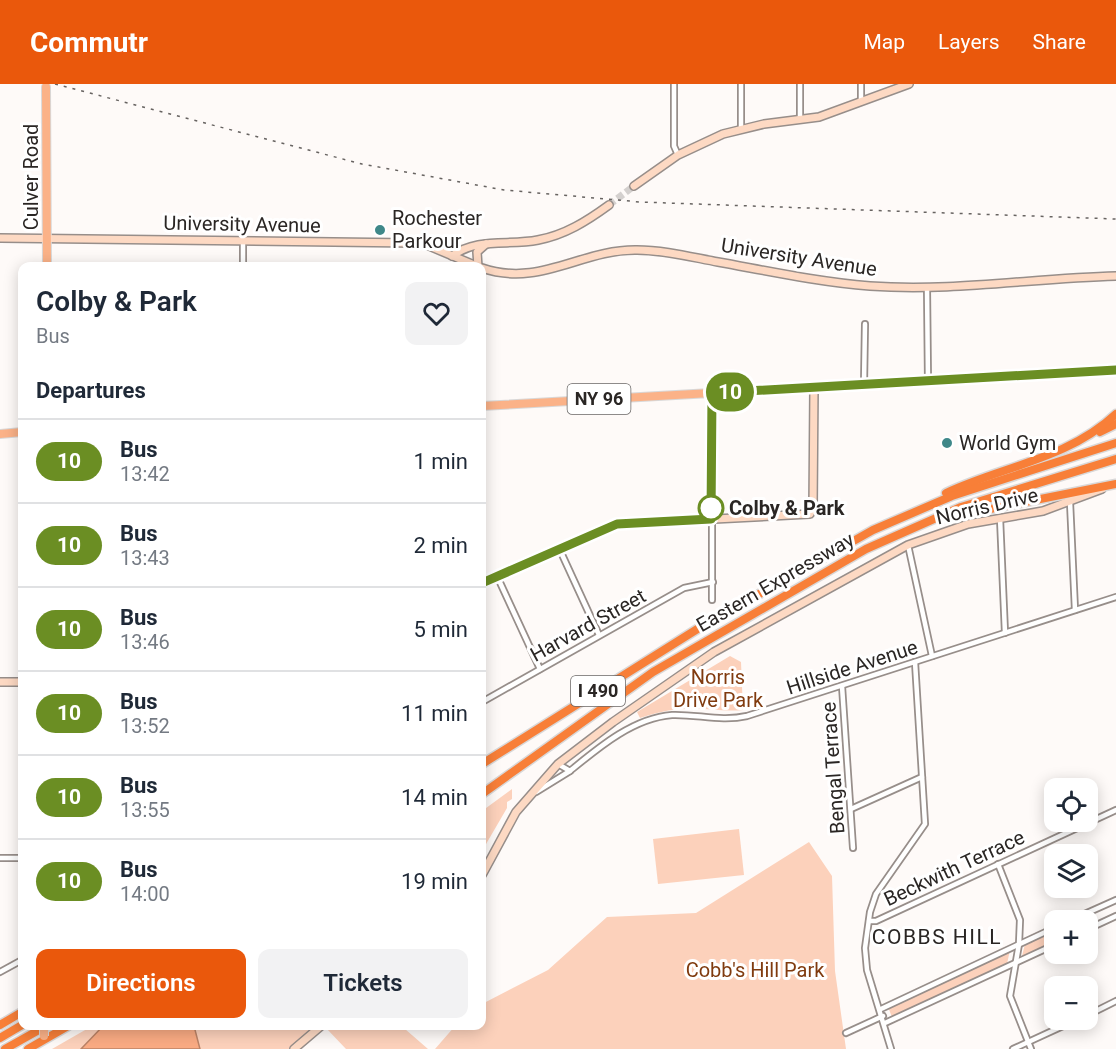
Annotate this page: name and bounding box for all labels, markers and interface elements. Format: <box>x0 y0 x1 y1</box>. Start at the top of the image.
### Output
text: Commutr <box>30 26 148 59</box>
text: Map <box>863 30 905 54</box>
text: Layers <box>938 30 999 54</box>
text: Share <box>1032 30 1086 54</box>
street label: Culver Road <box>19 124 43 230</box>
place label: Rochester Parkour <box>392 206 482 253</box>
street label: University Avenue <box>163 211 321 237</box>
marker: Rochester Parkour <box>373 223 387 237</box>
street label: University Avenue <box>719 233 879 281</box>
button: heart <box>405 282 468 345</box>
text: Colby & Park <box>36 285 197 318</box>
text: Bus <box>36 324 70 348</box>
line badge: 10 <box>703 372 757 412</box>
text: Departures <box>36 378 146 403</box>
text: 10 <box>718 380 742 404</box>
road number: NY 96 <box>568 384 630 414</box>
place label: World Gym <box>959 431 1056 455</box>
marker: World Gym <box>940 436 954 450</box>
text: Bus <box>120 437 158 462</box>
text: 10 <box>57 449 81 473</box>
text: 1 min <box>413 449 468 474</box>
text: 13:42 <box>120 462 170 486</box>
street label: Norris Drive <box>933 483 1041 529</box>
marker: Colby & Park <box>698 495 724 521</box>
place label: Colby & Park <box>729 496 845 520</box>
text: Bus <box>120 521 158 546</box>
street label: Eastern Expressway <box>692 527 859 637</box>
text: 10 <box>57 533 81 557</box>
text: 2 min <box>413 533 468 558</box>
text: 13:43 <box>120 546 170 570</box>
street label: Harvard Street <box>526 583 650 667</box>
text: Bus <box>120 605 158 630</box>
text: 10 <box>57 617 81 641</box>
text: 5 min <box>413 617 468 642</box>
text: 13:46 <box>120 630 170 654</box>
street label: Hillside Avenue <box>783 635 921 699</box>
park label: Norris Drive Park <box>673 665 764 712</box>
road number: I 490 <box>571 676 625 706</box>
text: Bus <box>120 689 158 714</box>
text: 10 <box>57 701 81 725</box>
text: 11 min <box>401 701 468 726</box>
street label: Bengal Terrace <box>816 701 850 835</box>
text: 13:52 <box>120 714 170 738</box>
text: Bus <box>120 773 158 798</box>
map controls <box>1044 778 1098 1030</box>
button: locate <box>1044 778 1098 832</box>
text: 10 <box>57 785 81 809</box>
text: 14 min <box>401 785 468 810</box>
text: 13:55 <box>120 798 170 822</box>
street label: Beckwith Terrace <box>880 825 1028 911</box>
button: layers <box>1044 844 1098 898</box>
text: Bus <box>120 857 158 882</box>
text: 10 <box>57 869 81 893</box>
text: 19 min <box>401 869 468 894</box>
text: 14:00 <box>120 882 170 906</box>
button: + <box>1044 910 1098 964</box>
district label: COBBS HILL <box>872 925 1002 949</box>
button: Directions <box>36 949 246 1018</box>
button: Tickets <box>258 949 468 1018</box>
park label: Cobb's Hill Park <box>686 958 825 982</box>
button: − <box>1044 976 1098 1030</box>

